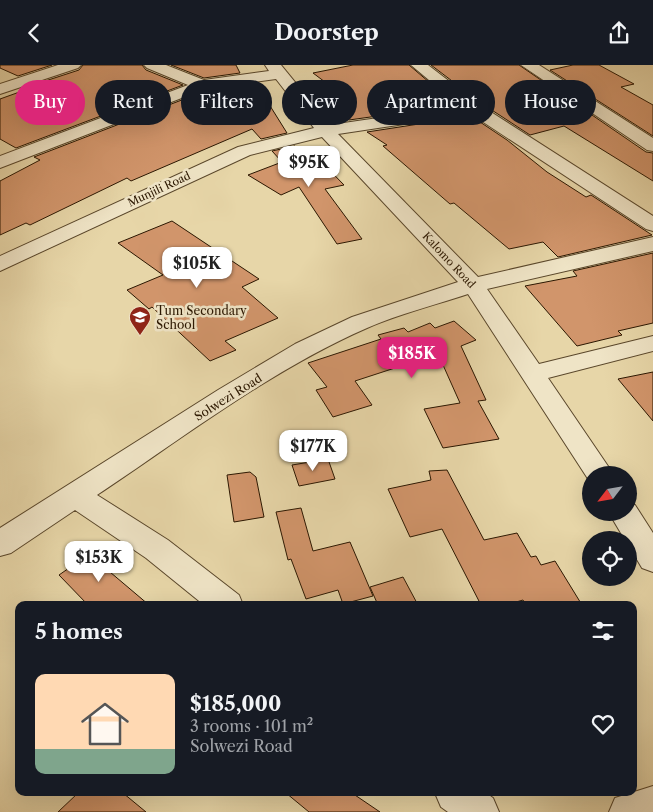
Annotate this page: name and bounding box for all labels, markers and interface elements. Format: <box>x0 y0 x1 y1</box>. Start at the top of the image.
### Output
icon: back <box>20 19 48 47</box>
text: Doorstep <box>274 19 379 46</box>
icon: share <box>605 19 633 47</box>
chip: Buy <box>15 80 85 125</box>
chip: Rent <box>95 80 171 125</box>
chip: Filters <box>181 80 272 125</box>
chip: New <box>282 80 357 125</box>
chip: Apartment <box>367 80 495 125</box>
chip: House <box>505 80 596 125</box>
pin: $95K <box>279 145 339 188</box>
text: $95K <box>289 152 329 172</box>
street label: Munjili Road <box>125 168 193 210</box>
street label: Kalomo Road <box>419 229 479 291</box>
pin: $105K <box>162 247 232 289</box>
text: $105K <box>173 253 221 273</box>
place label: Tum Secondary School <box>156 303 247 332</box>
school or university icon: Tum Secondary School <box>128 305 152 336</box>
pin: $185K <box>377 337 447 379</box>
text: $185K <box>388 343 436 363</box>
street label: Solwezi Road <box>191 370 265 424</box>
pin: $177K <box>278 429 348 472</box>
text: $177K <box>290 436 336 456</box>
north arrow <box>582 466 638 521</box>
map controls <box>582 466 637 586</box>
button: locate <box>582 531 637 586</box>
pin: $153K <box>64 541 134 583</box>
text: $153K <box>76 547 122 567</box>
icon: filters <box>589 617 617 645</box>
text: 5 homes <box>35 619 123 644</box>
text: $185,000 <box>190 691 281 716</box>
icon: home <box>75 694 135 754</box>
icon: heart <box>589 710 617 738</box>
text: 3 rooms · 101 m² <box>190 716 313 736</box>
text: Solwezi Road <box>190 736 293 756</box>

